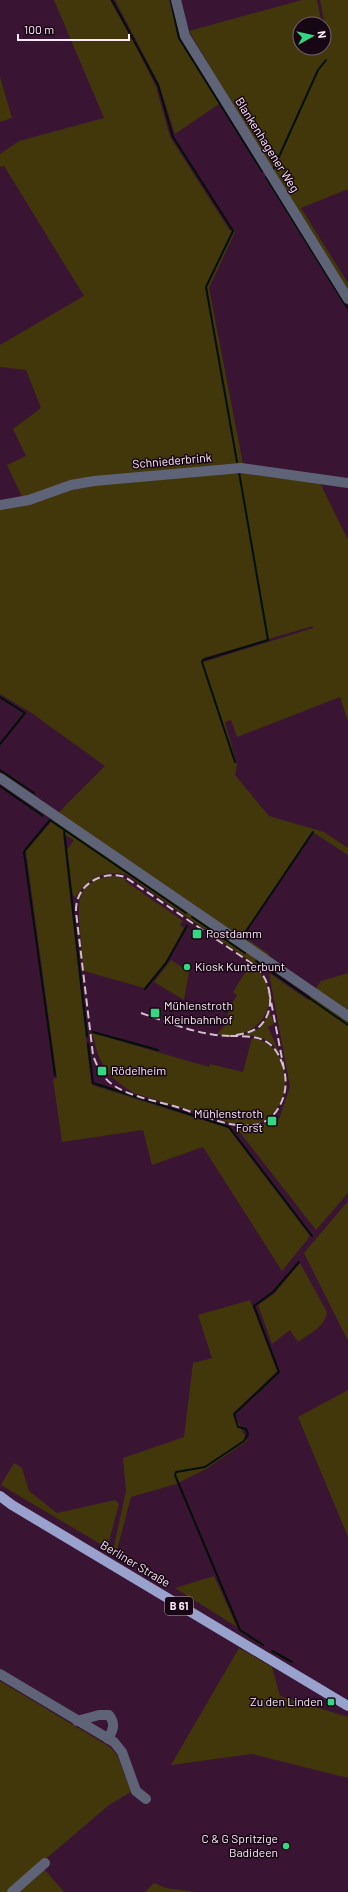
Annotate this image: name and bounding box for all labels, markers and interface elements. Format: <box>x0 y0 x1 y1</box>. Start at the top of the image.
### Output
scale bar <box>18 16 129 42</box>
north arrow <box>292 16 332 56</box>
text: 100 m <box>24 22 54 36</box>
text: N <box>315 30 329 39</box>
street label: Blankenhagener Weg <box>233 94 303 195</box>
street label: Schniederbrink <box>132 450 212 470</box>
place label: Postdamm <box>206 926 262 940</box>
marker: Postdamm <box>191 928 203 940</box>
place label: Kiosk Kunterbunt <box>195 959 285 973</box>
marker: Kiosk Kunterbunt <box>182 962 192 972</box>
place label: Mühlenstroth Kleinbahnhof <box>164 998 233 1026</box>
marker: Mühlenstroth Kleinbahnhof <box>149 1007 161 1019</box>
place label: Rödelheim <box>111 1063 166 1077</box>
marker: Rödelheim <box>96 1065 108 1077</box>
place label: Mühlenstroth Forst <box>194 1106 263 1134</box>
marker: Mühlenstroth Forst <box>266 1115 278 1127</box>
street label: Berliner Straße <box>98 1537 173 1589</box>
road number: B 61 <box>165 1597 193 1615</box>
place label: Zu den Linden <box>250 1694 323 1708</box>
marker: Zu den Linden <box>326 1697 336 1707</box>
place label: C & G Spritzige Badideen <box>202 1831 278 1859</box>
marker: C & G Spritzige Badideen <box>281 1841 291 1851</box>

